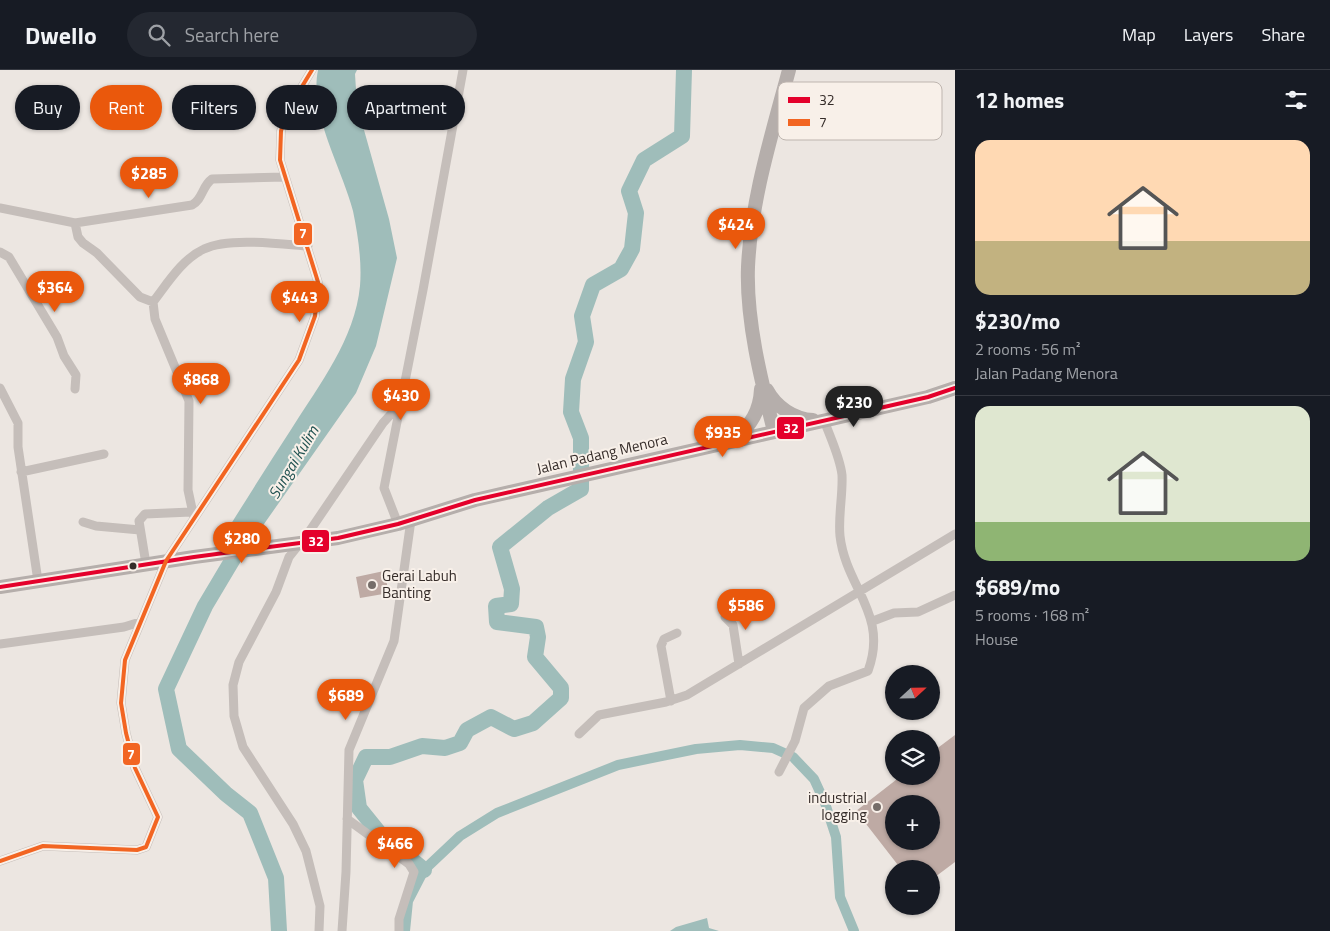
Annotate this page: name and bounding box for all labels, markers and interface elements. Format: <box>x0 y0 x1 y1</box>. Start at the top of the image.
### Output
search box <box>127 12 477 57</box>
text: Dwello <box>25 17 97 53</box>
text: Search here <box>185 20 279 49</box>
icon: search <box>145 21 173 49</box>
text: Map <box>1122 21 1156 48</box>
text: Layers <box>1184 21 1233 48</box>
text: Share <box>1261 21 1305 48</box>
legend <box>778 82 942 140</box>
text: 12 homes <box>975 84 1064 116</box>
chip: Buy <box>15 85 80 130</box>
chip: Rent <box>90 85 162 130</box>
chip: Filters <box>172 85 256 130</box>
chip: New <box>266 85 337 130</box>
chip: Apartment <box>347 85 465 130</box>
icon: filters <box>1282 86 1310 114</box>
text: 32 <box>819 89 835 110</box>
text: 7 <box>819 111 827 132</box>
pin: $285 <box>119 156 179 199</box>
text: $285 <box>131 161 167 185</box>
icon: home <box>1098 173 1188 263</box>
pin: $424 <box>706 208 766 250</box>
text: $424 <box>718 212 754 236</box>
line badge: 7 <box>293 222 313 246</box>
text: 7 <box>299 222 307 243</box>
pin: $364 <box>25 270 85 313</box>
text: $364 <box>37 275 73 299</box>
pin: $443 <box>270 280 330 323</box>
text: $443 <box>282 285 318 309</box>
text: $230/mo <box>975 305 1060 337</box>
text: 2 rooms · 56 m² <box>975 337 1080 361</box>
text: Jalan Padang Menora <box>975 361 1118 385</box>
pin: $868 <box>171 362 231 405</box>
text: $868 <box>183 367 219 391</box>
pin: $430 <box>371 378 431 421</box>
text: $430 <box>383 383 419 407</box>
pin: $230 <box>824 386 884 428</box>
text: $230 <box>836 390 872 414</box>
pin: $935 <box>693 416 753 458</box>
line badge: 32 <box>776 416 805 440</box>
text: 32 <box>783 417 799 438</box>
water label: Sungai Kulim <box>262 420 325 503</box>
text: $935 <box>705 420 741 444</box>
street label: Jalan Padang Menora <box>534 427 670 480</box>
icon: home <box>1098 438 1188 528</box>
pin: $280 <box>212 522 272 564</box>
text: $280 <box>224 526 260 550</box>
line badge: 32 <box>301 529 330 553</box>
text: 32 <box>308 530 324 551</box>
unlabelled marker <box>128 561 138 571</box>
place label: Gerai Labuh Banting <box>382 564 457 604</box>
text: $689/mo <box>975 571 1060 603</box>
marker: Gerai Labuh Banting <box>366 579 378 591</box>
pin: $586 <box>716 588 776 631</box>
text: $586 <box>728 593 764 617</box>
text: 5 rooms · 168 m² <box>975 603 1089 627</box>
text: House <box>975 627 1018 651</box>
north arrow <box>885 665 940 720</box>
map controls <box>885 665 940 915</box>
pin: $689 <box>316 678 376 721</box>
text: $689 <box>328 683 364 707</box>
button: layers <box>885 730 940 785</box>
line badge: 7 <box>122 742 141 766</box>
text: 7 <box>127 743 135 764</box>
place label: industrial logging <box>808 786 867 826</box>
button: + <box>885 795 940 850</box>
marker: industrial logging <box>871 801 883 813</box>
pin: $466 <box>365 826 425 869</box>
text: $466 <box>377 831 413 855</box>
button: − <box>885 860 940 915</box>

